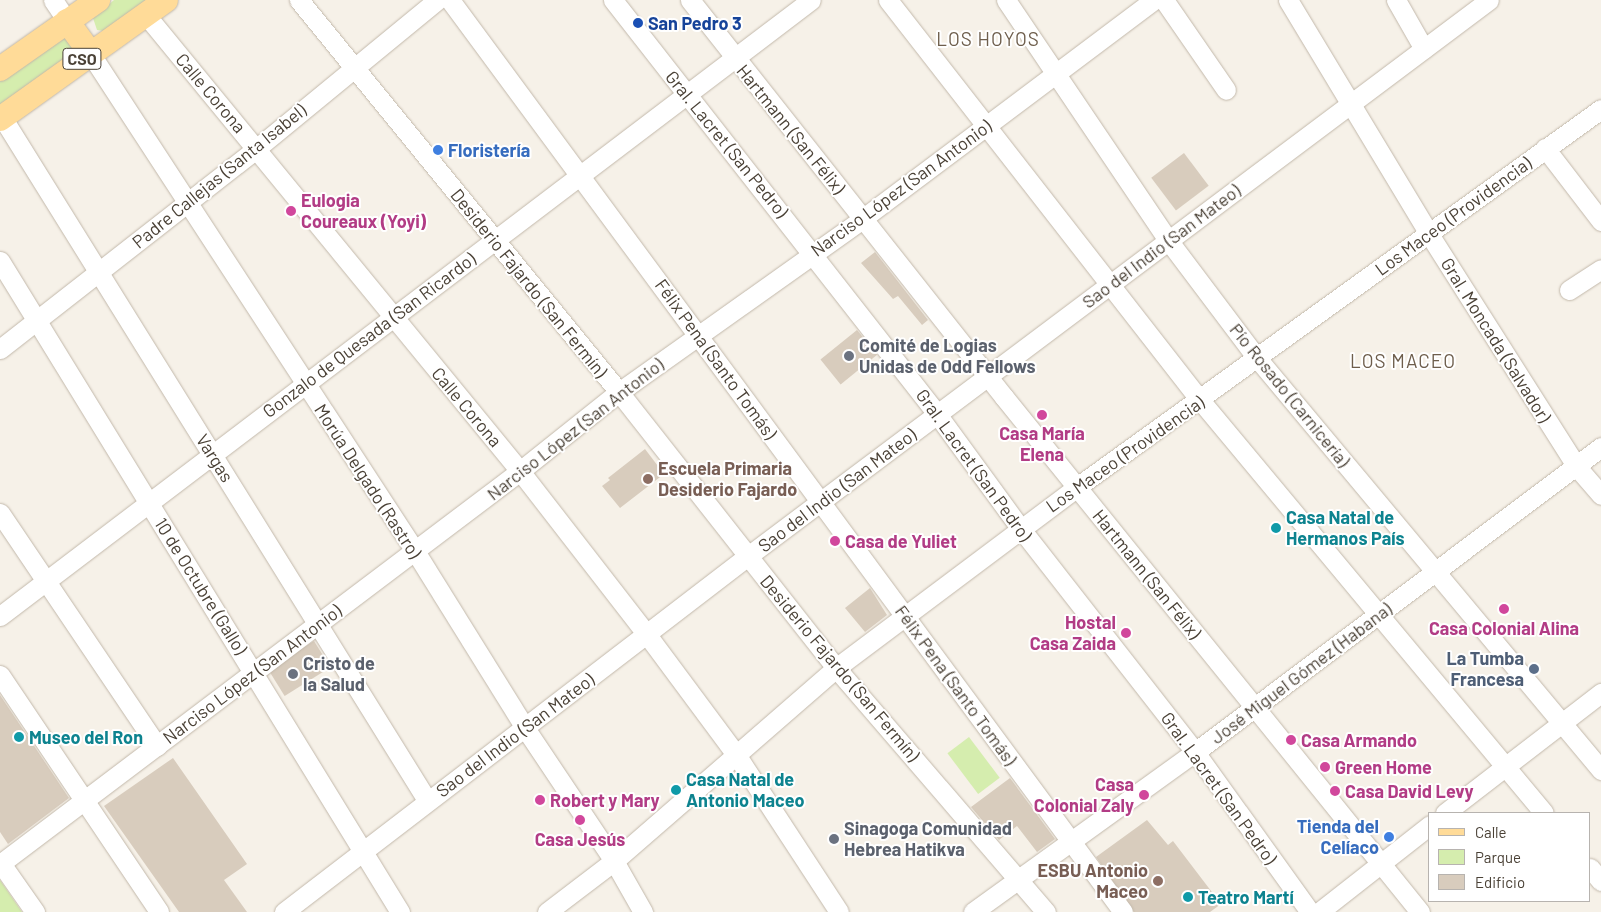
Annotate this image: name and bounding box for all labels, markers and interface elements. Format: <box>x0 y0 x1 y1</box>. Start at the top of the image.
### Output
place label: San Pedro 3 <box>648 12 742 34</box>
marker: San Pedro 3 <box>632 17 644 29</box>
district label: LOS HOYOS <box>935 28 1041 50</box>
road number: CSO <box>62 46 102 72</box>
street label: Calle Corona <box>171 49 251 137</box>
street label: Hartmann (San Félix) <box>732 60 850 198</box>
street label: Gral. Lacret (San Pedro) <box>661 66 793 222</box>
street label: Padre Callejas (Santa Isabel) <box>128 99 310 253</box>
street label: Narciso López (San Antonio) <box>806 115 996 261</box>
place label: Floristería <box>448 139 530 161</box>
marker: Floristería <box>432 144 444 156</box>
street label: Los Maceo (Providencia) <box>1371 152 1535 280</box>
street label: Sao del Indio (San Mateo) <box>1078 179 1244 313</box>
street label: Desiderio Fajardo (San Fermín) <box>446 184 612 382</box>
place label: Eulogia Coureaux (Yoyi) <box>301 190 426 232</box>
marker: Eulogia Coureaux (Yoyi) <box>285 205 297 217</box>
street label: Gonzalo de Quesada (San Ricardo) <box>258 248 480 422</box>
street label: Gral. Moncada (Salvador) <box>1437 254 1555 426</box>
street label: Félix Pena (Santo Tomás) <box>651 275 781 443</box>
street label: Pío Rosado (Carnicería) <box>1225 319 1355 471</box>
place label: Comité de Logias Unidas de Odd Fellows <box>859 335 1035 378</box>
marker: Comité de Logias Unidas de Odd Fellows <box>843 350 855 362</box>
district label: LOS MACEO <box>1349 350 1457 372</box>
street label: Narciso López (San Antonio) <box>482 353 668 505</box>
street label: Calle Corona <box>427 363 507 451</box>
street label: Gral. Lacret (San Pedro) <box>912 385 1036 545</box>
street label: Los Maceo (Providencia) <box>1042 391 1208 517</box>
street label: Morúa Delgado (Rastro) <box>310 400 426 562</box>
marker: Casa María Elena <box>1036 409 1048 421</box>
street label: Sao del Indio (San Mateo) <box>754 423 920 557</box>
place label: Casa María Elena <box>999 423 1085 466</box>
street label: Vargas <box>192 430 238 486</box>
place label: Escuela Primaria Desiderio Fajardo <box>658 458 797 500</box>
marker: Escuela Primaria Desiderio Fajardo <box>642 473 654 485</box>
street label: Hartmann (San Félix) <box>1088 505 1206 643</box>
place label: Casa Natal de Hermanos País <box>1286 507 1404 550</box>
street label: 10 de Octubre (Gallo) <box>150 514 252 658</box>
marker: Casa Natal de Hermanos País <box>1270 522 1282 534</box>
place label: Casa de Yuliet <box>845 530 957 552</box>
marker: Casa de Yuliet <box>829 535 841 547</box>
street label: Desiderio Fajardo (San Fermín) <box>756 571 924 765</box>
street label: José Miguel Gómez (Habana) <box>1206 598 1396 748</box>
street label: Narciso López (San Antonio) <box>158 600 346 748</box>
street label: Félix Pena (Santo Tomás) <box>891 601 1021 769</box>
marker: Casa Colonial Alina <box>1498 603 1510 615</box>
place label: Hostal Casa Zaida <box>1030 612 1116 654</box>
place label: Casa Colonial Alina <box>1429 617 1579 639</box>
marker: Hostal Casa Zaida <box>1120 627 1132 639</box>
place label: La Tumba Francesa <box>1446 648 1524 691</box>
place label: Cristo de la Salud <box>303 653 375 696</box>
marker: La Tumba Francesa <box>1528 663 1540 675</box>
marker: Cristo de la Salud <box>287 668 299 680</box>
street label: Sao del Indio (San Mateo) <box>432 668 598 802</box>
street label: Gral. Lacret (San Pedro) <box>1157 708 1281 868</box>
place label: Museo del Ron <box>29 726 143 748</box>
place label: Casa Armando <box>1301 729 1417 751</box>
marker: Museo del Ron <box>13 731 25 743</box>
marker: Casa Armando <box>1285 734 1297 746</box>
place label: Green Home <box>1335 756 1432 778</box>
marker: Green Home <box>1319 761 1331 773</box>
place label: Casa Natal de Antonio Maceo <box>686 769 805 812</box>
place label: Casa Colonial Zaly <box>1034 774 1134 816</box>
place label: Casa David Levy <box>1345 780 1474 802</box>
marker: Casa Natal de Antonio Maceo <box>670 784 682 796</box>
marker: Casa David Levy <box>1329 785 1341 797</box>
place label: Robert y Mary <box>550 789 660 811</box>
marker: Casa Colonial Zaly <box>1138 789 1150 801</box>
marker: Robert y Mary <box>534 794 546 806</box>
legend <box>1428 812 1591 902</box>
marker: Casa Jesús <box>574 814 586 826</box>
place label: Tienda del Celíaco <box>1297 816 1379 859</box>
place label: Sinagoga Comunidad Hebrea Hatikva <box>844 818 1012 861</box>
text: Calle <box>1475 823 1507 841</box>
place label: Casa Jesús <box>535 828 625 850</box>
marker: Tienda del Celíaco <box>1383 831 1395 843</box>
marker: Sinagoga Comunidad Hebrea Hatikva <box>828 833 840 845</box>
text: Parque <box>1475 848 1521 866</box>
place label: ESBU Antonio Maceo <box>1038 860 1148 902</box>
text: Edificio <box>1475 873 1525 891</box>
marker: ESBU Antonio Maceo <box>1152 875 1164 887</box>
place label: Teatro Martí <box>1198 886 1294 908</box>
marker: Teatro Martí <box>1182 891 1194 903</box>

